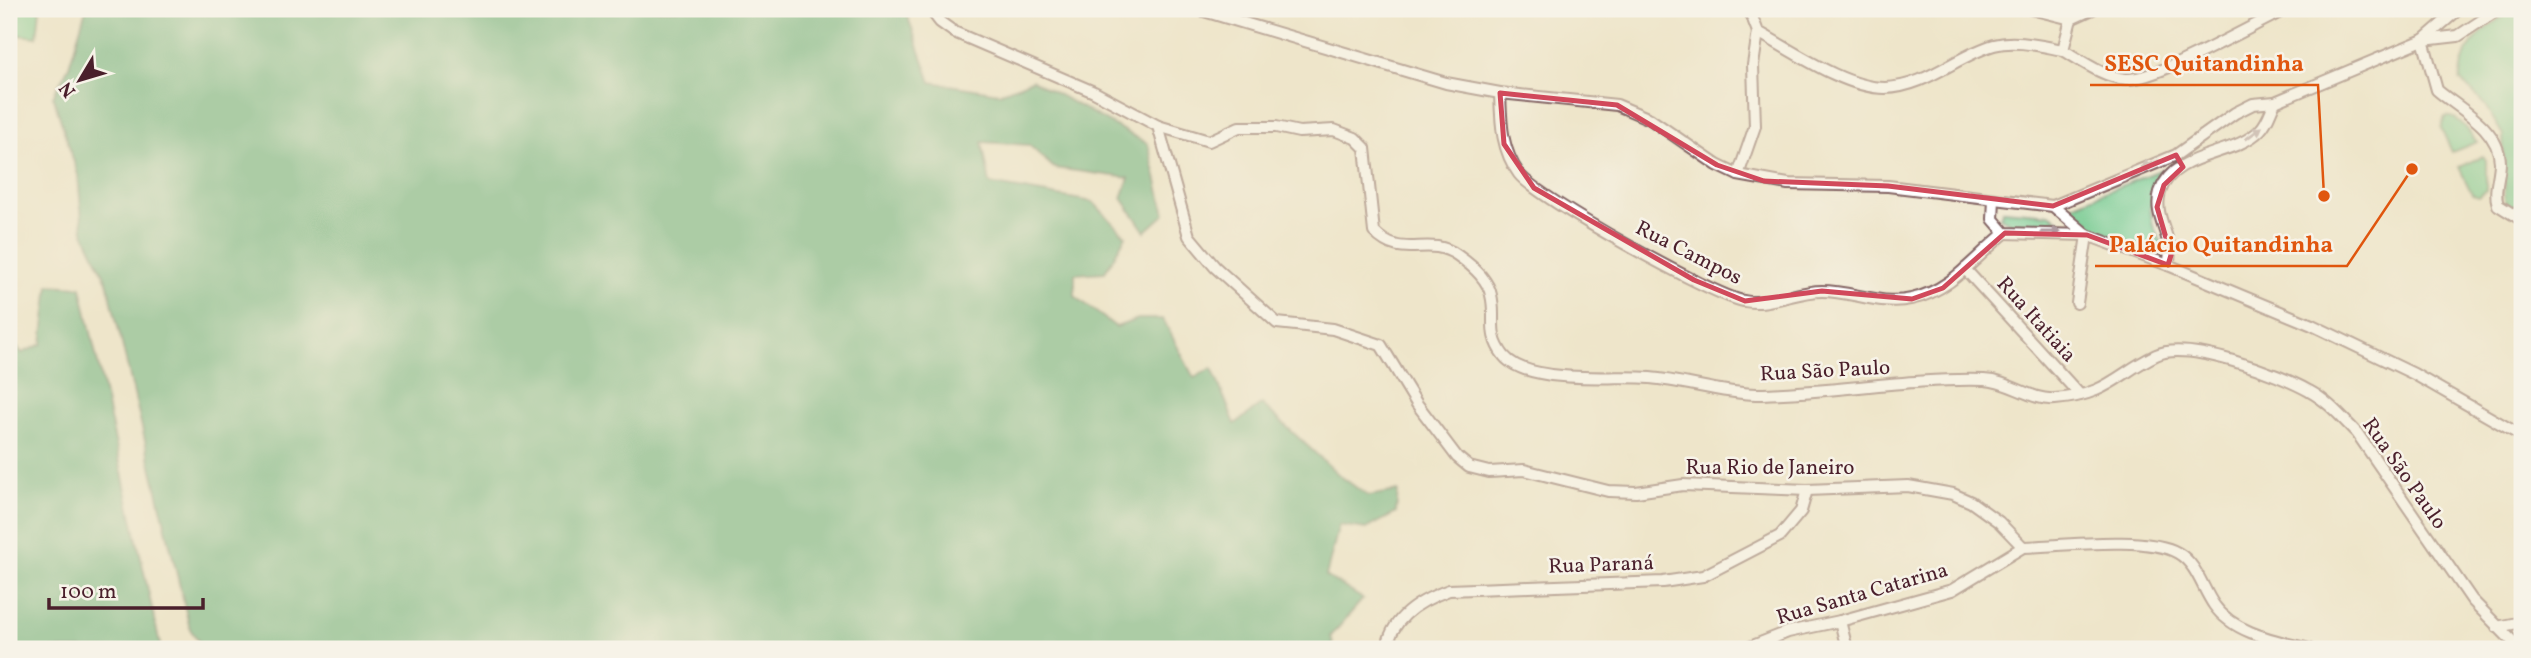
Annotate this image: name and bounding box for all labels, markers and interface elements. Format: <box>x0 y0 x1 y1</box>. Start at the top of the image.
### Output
callout: SESC Quitandinha <box>2090 41 2318 85</box>
north arrow <box>46 46 116 116</box>
text: SESC Quitandinha <box>2104 49 2304 81</box>
text: N <box>54 76 83 103</box>
one-way arrow <box>2245 126 2263 140</box>
one-way arrow <box>2140 159 2161 170</box>
street label: Rua Campos <box>1630 214 1747 293</box>
callout: Palácio Quitandinha <box>2095 222 2347 266</box>
one-way arrow <box>2040 226 2062 238</box>
text: Palácio Quitandinha <box>2109 230 2333 262</box>
street label: Rua Itatiaia <box>1989 271 2082 369</box>
street label: Rua São Paulo <box>1759 354 1891 389</box>
street label: Rua São Paulo <box>2355 412 2453 536</box>
street label: Rua Rio de Janeiro <box>1685 454 1855 483</box>
street label: Rua Paraná <box>1548 549 1654 582</box>
street label: Rua Santa Catarina <box>1773 556 1952 633</box>
scale bar <box>49 567 203 611</box>
text: 100 m <box>60 578 117 607</box>

